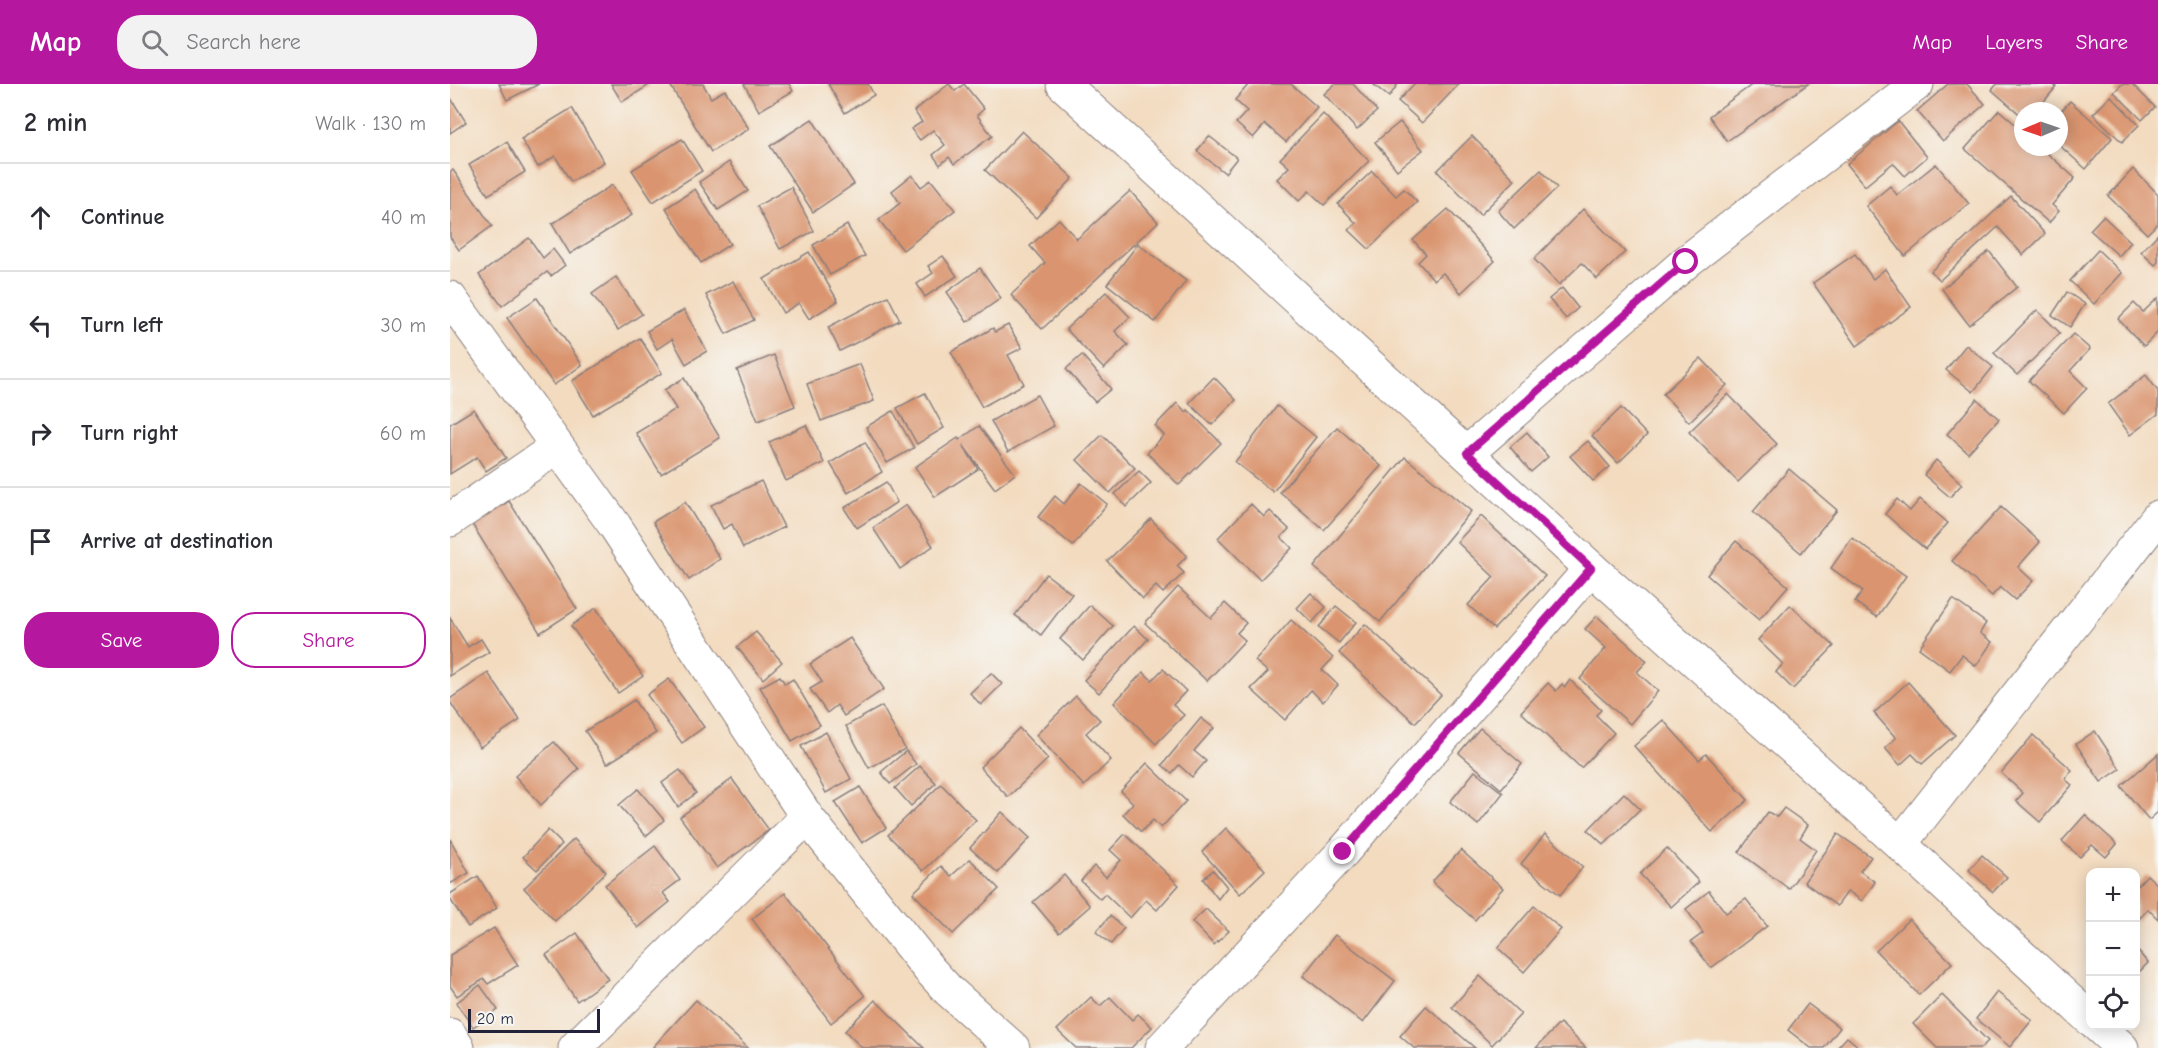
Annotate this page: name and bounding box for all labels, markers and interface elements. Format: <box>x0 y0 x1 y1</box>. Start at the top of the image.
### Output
search box <box>117 15 537 69</box>
text: Map <box>30 26 81 58</box>
icon: search <box>138 26 171 59</box>
text: Search here <box>186 29 301 55</box>
text: Map <box>1913 30 1952 54</box>
text: Layers <box>1985 30 2043 54</box>
text: Share <box>2076 30 2128 54</box>
north arrow <box>2014 102 2068 156</box>
text: 2 min <box>24 108 87 138</box>
text: Walk · 130 m <box>315 112 426 135</box>
icon: ahead <box>24 201 57 234</box>
text: Continue <box>81 204 164 230</box>
text: 40 m <box>381 206 426 229</box>
route start <box>1672 248 1698 274</box>
icon: left <box>24 309 57 342</box>
text: Turn left <box>81 312 163 338</box>
text: 30 m <box>380 314 426 337</box>
icon: right <box>24 417 57 450</box>
text: Turn right <box>81 420 178 446</box>
text: 60 m <box>380 422 426 445</box>
icon: arrive <box>24 525 57 558</box>
text: Arrive at destination <box>81 528 273 554</box>
button: Save <box>24 612 219 668</box>
button: Share <box>231 612 426 668</box>
route end <box>1329 838 1355 864</box>
map controls <box>2086 868 2140 1030</box>
button: + <box>2086 868 2140 922</box>
button: − <box>2086 922 2140 976</box>
button: locate <box>2086 976 2140 1030</box>
scale bar <box>468 1006 600 1034</box>
text: 20 m <box>477 1010 514 1028</box>

